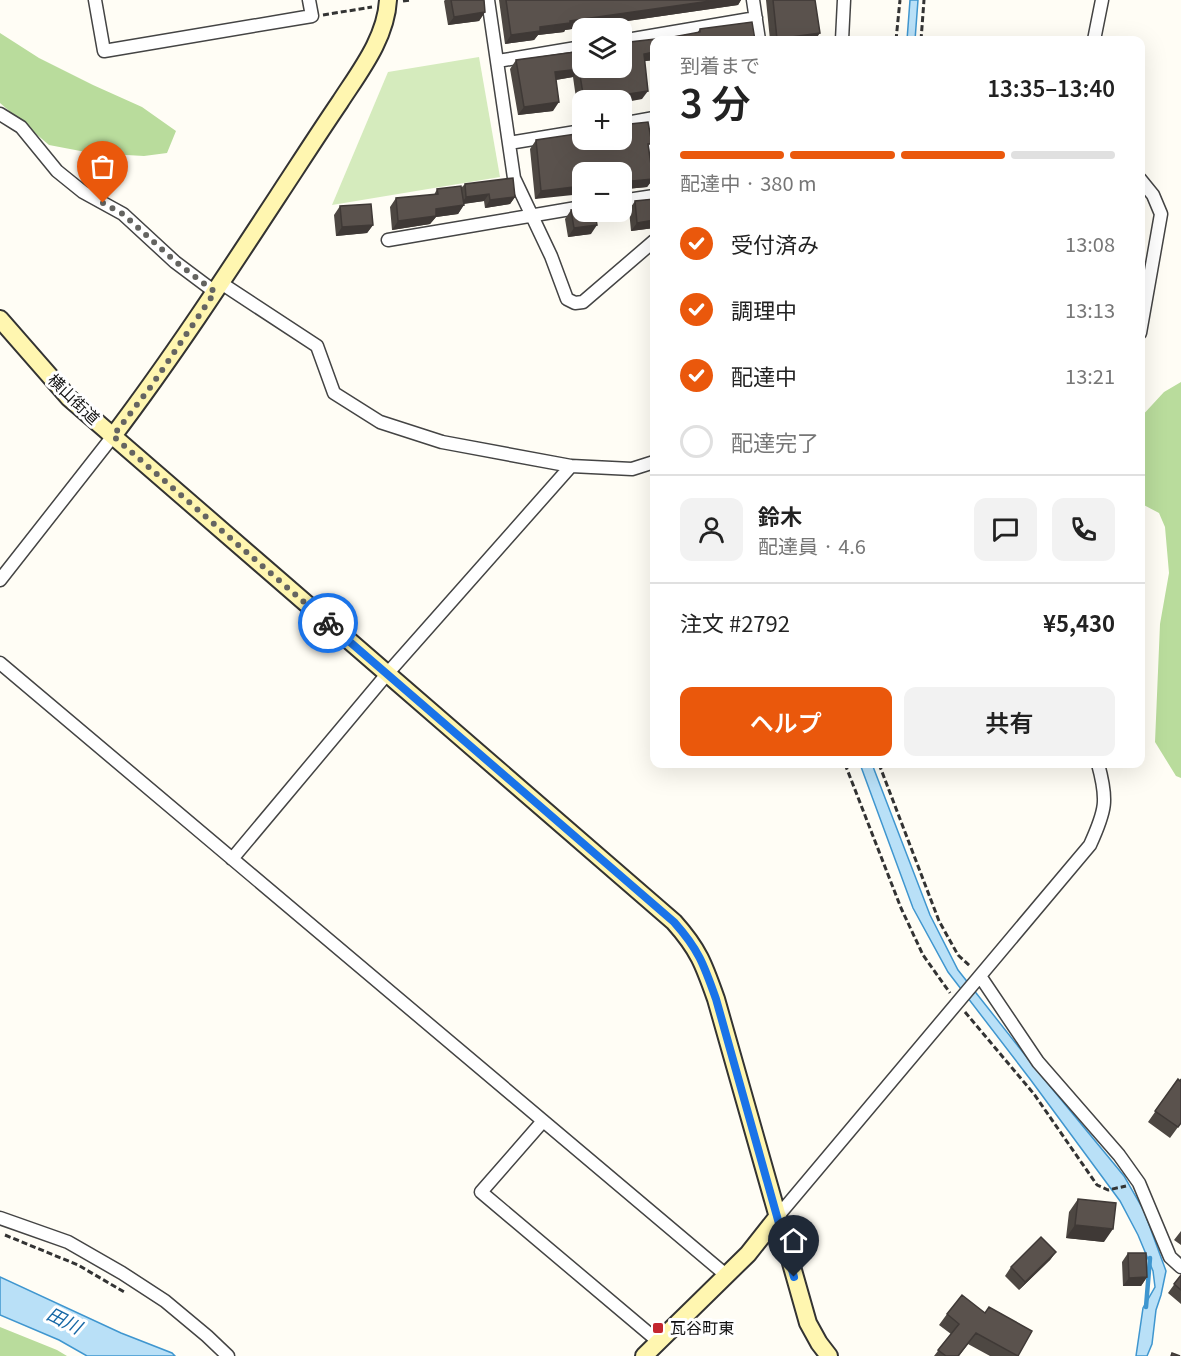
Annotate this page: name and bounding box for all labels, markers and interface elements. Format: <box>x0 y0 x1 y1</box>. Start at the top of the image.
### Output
map controls <box>572 18 632 222</box>
button: layers <box>572 18 632 78</box>
text: 到着まで <box>680 50 760 79</box>
text: 13:35–13:40 <box>987 71 1115 103</box>
text: 3 分 <box>680 73 750 129</box>
button: + <box>572 90 632 150</box>
pin <box>77 141 128 203</box>
icon: bag <box>86 150 119 183</box>
button: − <box>572 162 632 222</box>
text: 配達中 · 380 m <box>680 168 816 197</box>
icon: check <box>680 227 713 260</box>
text: 受付済み <box>731 227 819 259</box>
text: 13:08 <box>1065 229 1115 258</box>
icon: check <box>680 293 713 326</box>
text: 調理中 <box>731 293 797 325</box>
text: 13:13 <box>1065 295 1115 324</box>
icon: check <box>680 359 713 392</box>
text: 配達中 <box>731 359 797 391</box>
text: 13:21 <box>1065 361 1115 390</box>
street label: 横山街道 <box>43 367 106 429</box>
text: 配達完了 <box>731 425 819 457</box>
button: person <box>680 498 743 561</box>
button: chat <box>974 498 1037 561</box>
button: phone <box>1052 498 1115 561</box>
text: 鈴木 <box>758 499 802 531</box>
text: 配達員 · 4.6 <box>758 531 866 560</box>
courier <box>298 593 358 653</box>
text: 注文 #2792 <box>680 606 790 638</box>
text: ¥5,430 <box>1043 606 1115 638</box>
icon: bike <box>312 607 345 640</box>
button: ヘルプ <box>680 687 892 756</box>
button: 共有 <box>904 687 1115 756</box>
pin <box>768 1215 819 1277</box>
icon: home <box>777 1224 810 1257</box>
water label: 田川 <box>43 1299 89 1340</box>
place label: 瓦谷町東 <box>670 1315 734 1339</box>
marker: 瓦谷町東 <box>651 1321 665 1335</box>

